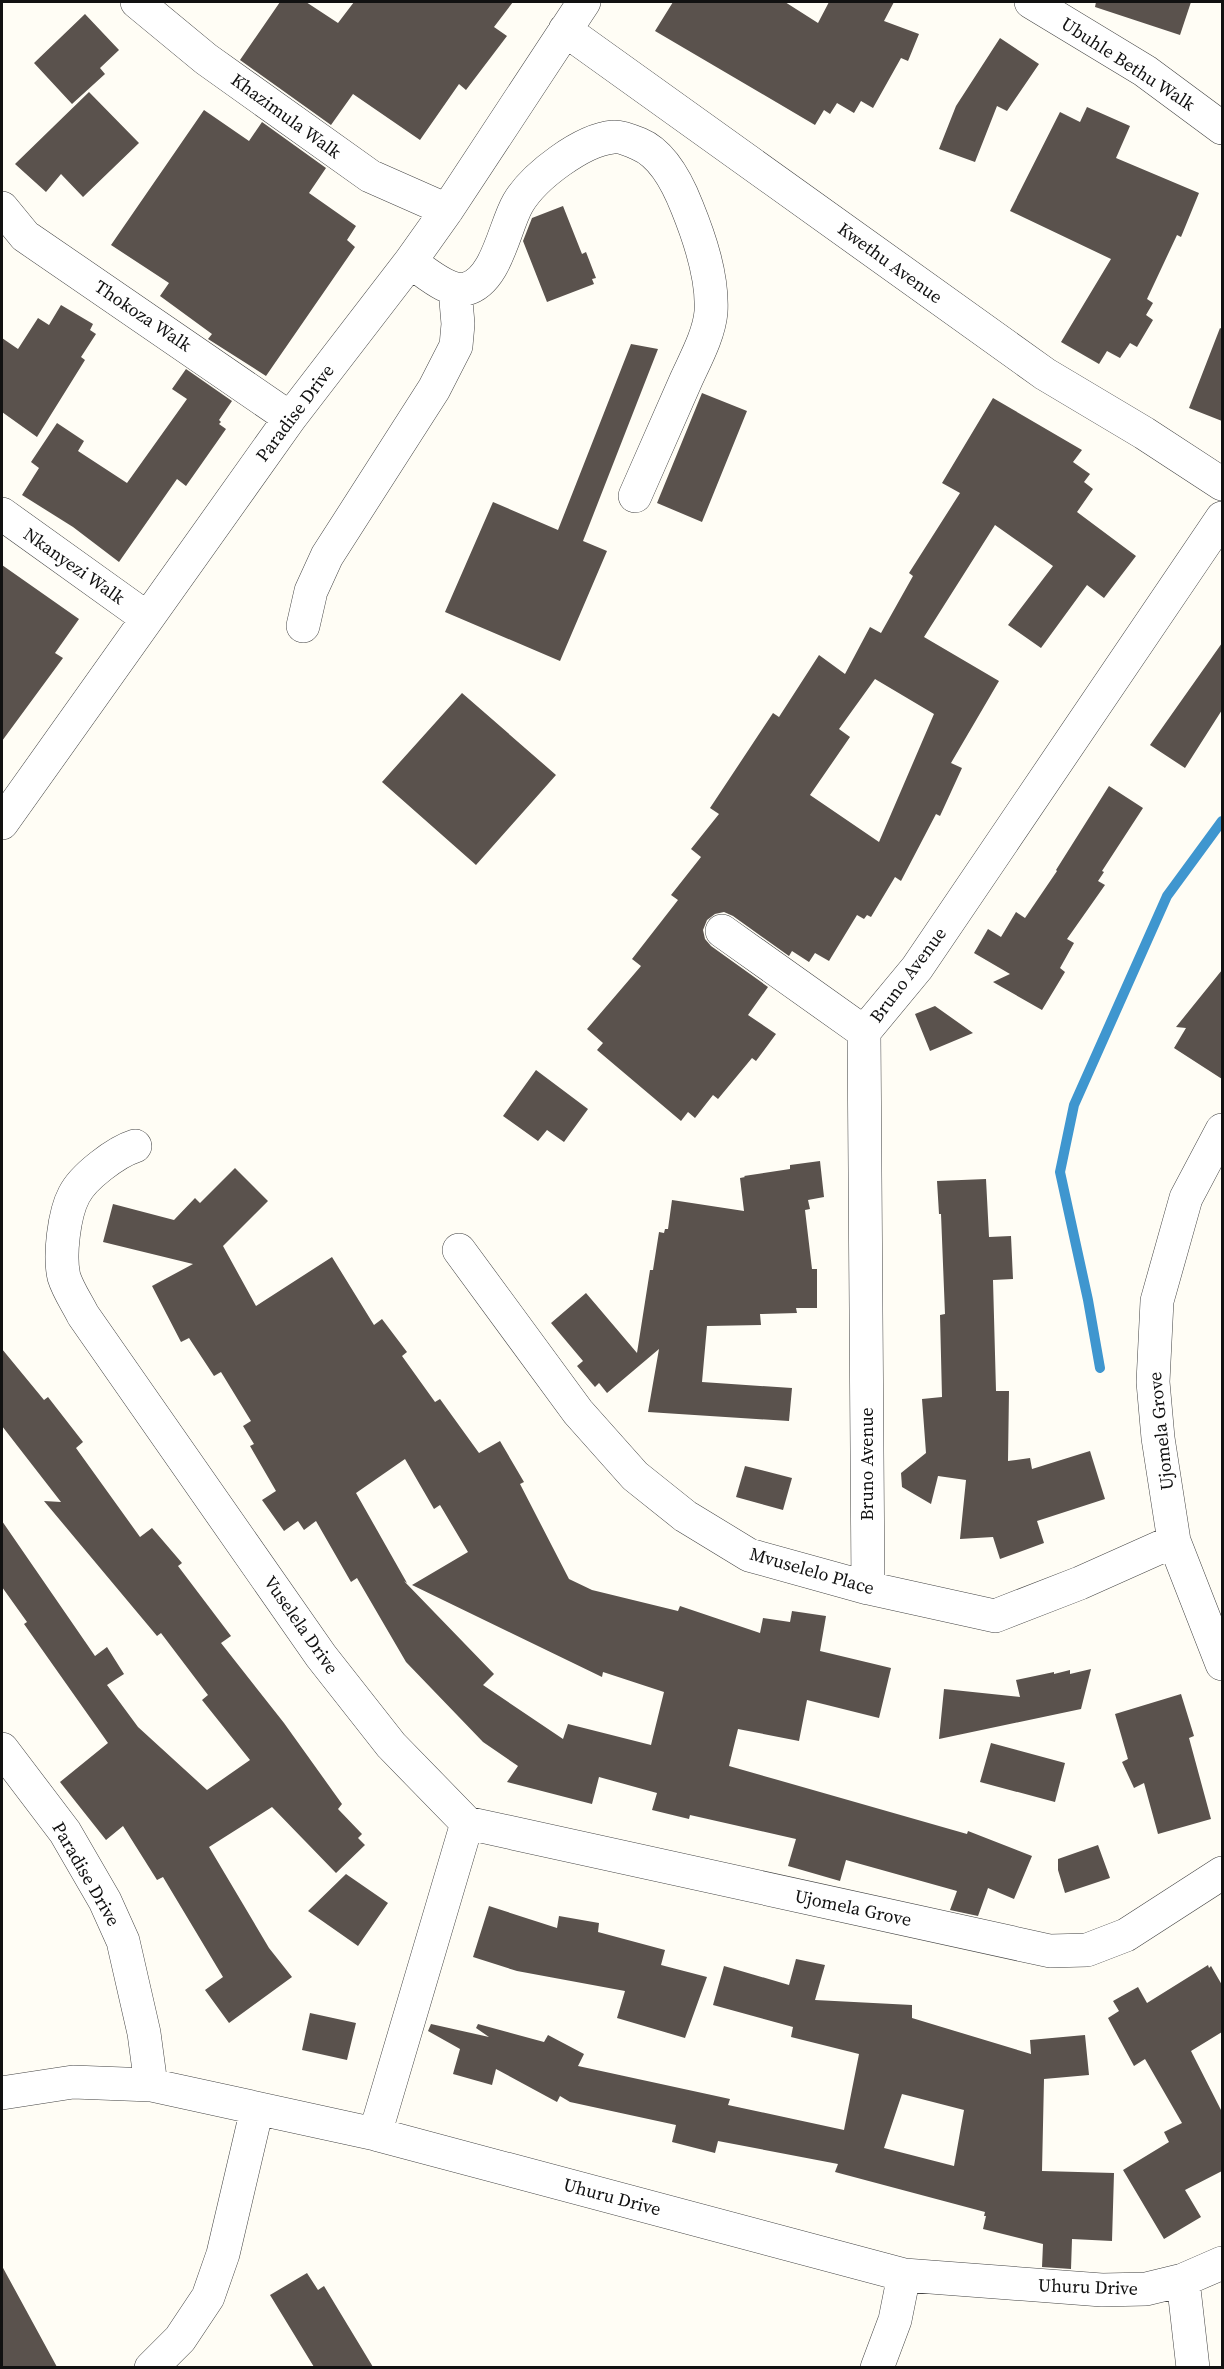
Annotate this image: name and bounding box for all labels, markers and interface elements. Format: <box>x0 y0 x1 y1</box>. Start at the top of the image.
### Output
street label: Ubuhle Bethu Walk <box>1056 11 1200 116</box>
street label: Khazimula Walk <box>226 67 347 164</box>
street label: Kwethu Avenue <box>833 216 948 309</box>
street label: Thokoza Walk <box>90 274 197 357</box>
street label: Paradise Drive <box>250 359 340 467</box>
street label: Nkanyezi Walk <box>19 521 130 610</box>
street label: Bruno Avenue <box>863 922 952 1028</box>
street label: Ujomela Grove <box>1142 1371 1179 1491</box>
street label: Bruno Avenue <box>854 1407 879 1521</box>
street label: Mvuselelo Place <box>747 1541 877 1600</box>
street label: Vuselela Drive <box>258 1571 345 1679</box>
street label: Paradise Drive <box>47 1817 126 1930</box>
street label: Ujomela Grove <box>792 1883 914 1932</box>
street label: Uhuru Drive <box>561 2171 664 2222</box>
street label: Uhuru Drive <box>1038 2272 1138 2301</box>

